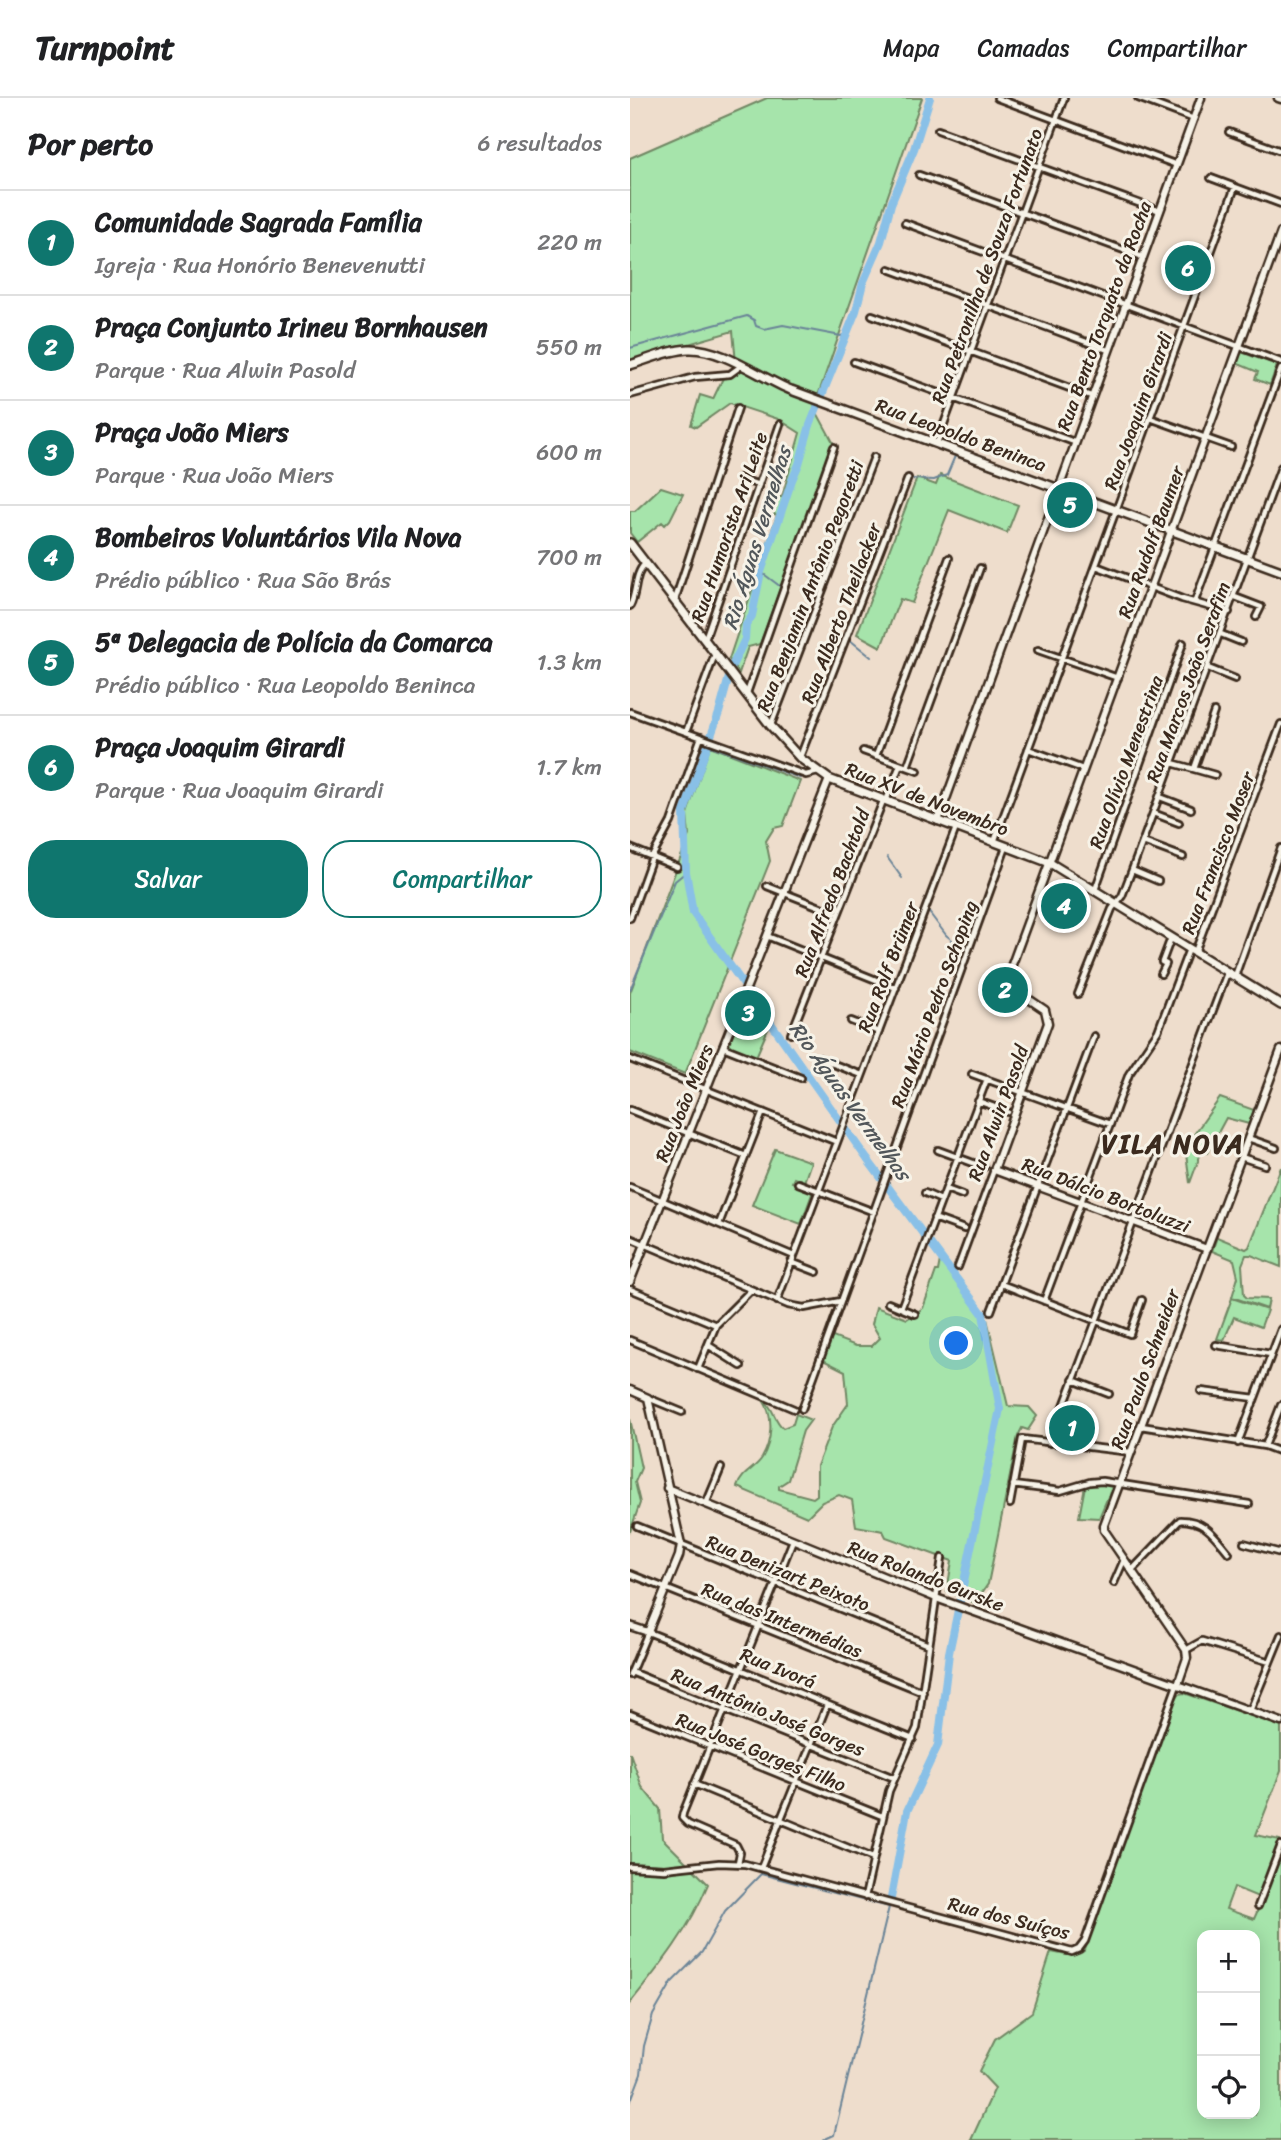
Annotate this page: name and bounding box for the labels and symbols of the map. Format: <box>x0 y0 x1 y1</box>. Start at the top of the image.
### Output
street label: Rua Petronilha de Souza Fortunato <box>922 123 1052 408</box>
street label: Rua Bento Torquato da Rocha <box>1047 196 1161 436</box>
pin: 6 <box>1165 242 1211 294</box>
street label: Rua Joaquim Girardi <box>1094 327 1182 495</box>
street label: Rua Leopoldo Beninca <box>871 389 1052 481</box>
street label: Rua Humorista Ari Leite <box>681 427 777 627</box>
water label: Rio Águas Vermelhas <box>711 439 804 634</box>
street label: Rua Benjamin Antônio Pegoretti <box>747 455 874 717</box>
street label: Rua Rudolf Baumer <box>1108 460 1194 623</box>
pin: 5 <box>1047 479 1093 531</box>
street label: Rua Alberto Theilacker <box>791 516 891 708</box>
street label: Rua Marcos João Serafim <box>1136 577 1240 787</box>
street label: Rua Olívio Menestrina <box>1079 670 1173 853</box>
street label: Rua XV de Novembro <box>840 753 1014 845</box>
street label: Rua Francisco Moser <box>1172 766 1265 939</box>
street label: Rua Alfredo Bachtold <box>785 802 880 982</box>
pin: 4 <box>1041 880 1087 932</box>
street label: Rua Mário Pedro Schoping <box>881 895 987 1112</box>
street label: Rua Rolf Brümer <box>848 896 929 1037</box>
pin: 2 <box>982 964 1028 1016</box>
pin: 3 <box>725 987 771 1039</box>
water label: Rio Águas Vermelhas <box>779 1013 923 1192</box>
street label: Rua Alwin Pasold <box>958 1038 1039 1186</box>
street label: Rua João Miers <box>645 1039 723 1167</box>
district label: VILA NOVA <box>1101 1121 1245 1167</box>
street label: Rua Dálcio Bortoluzzi <box>1017 1148 1196 1243</box>
street label: Rua Paulo Schneider <box>1101 1283 1190 1454</box>
your location <box>939 1326 973 1360</box>
pin: 1 <box>1049 1402 1095 1454</box>
street label: Rua Denizart Peixoto <box>701 1525 875 1621</box>
street label: Rua Rolando Gurske <box>843 1531 1009 1621</box>
street label: Rua das Intermédias <box>697 1573 868 1667</box>
street label: Rua Ivorá <box>735 1638 821 1698</box>
street label: Rua Antônio José Gorges <box>666 1658 870 1766</box>
street label: Rua José Gorges Filho <box>671 1703 851 1801</box>
street label: Rua dos Suíços <box>945 1887 1074 1949</box>

